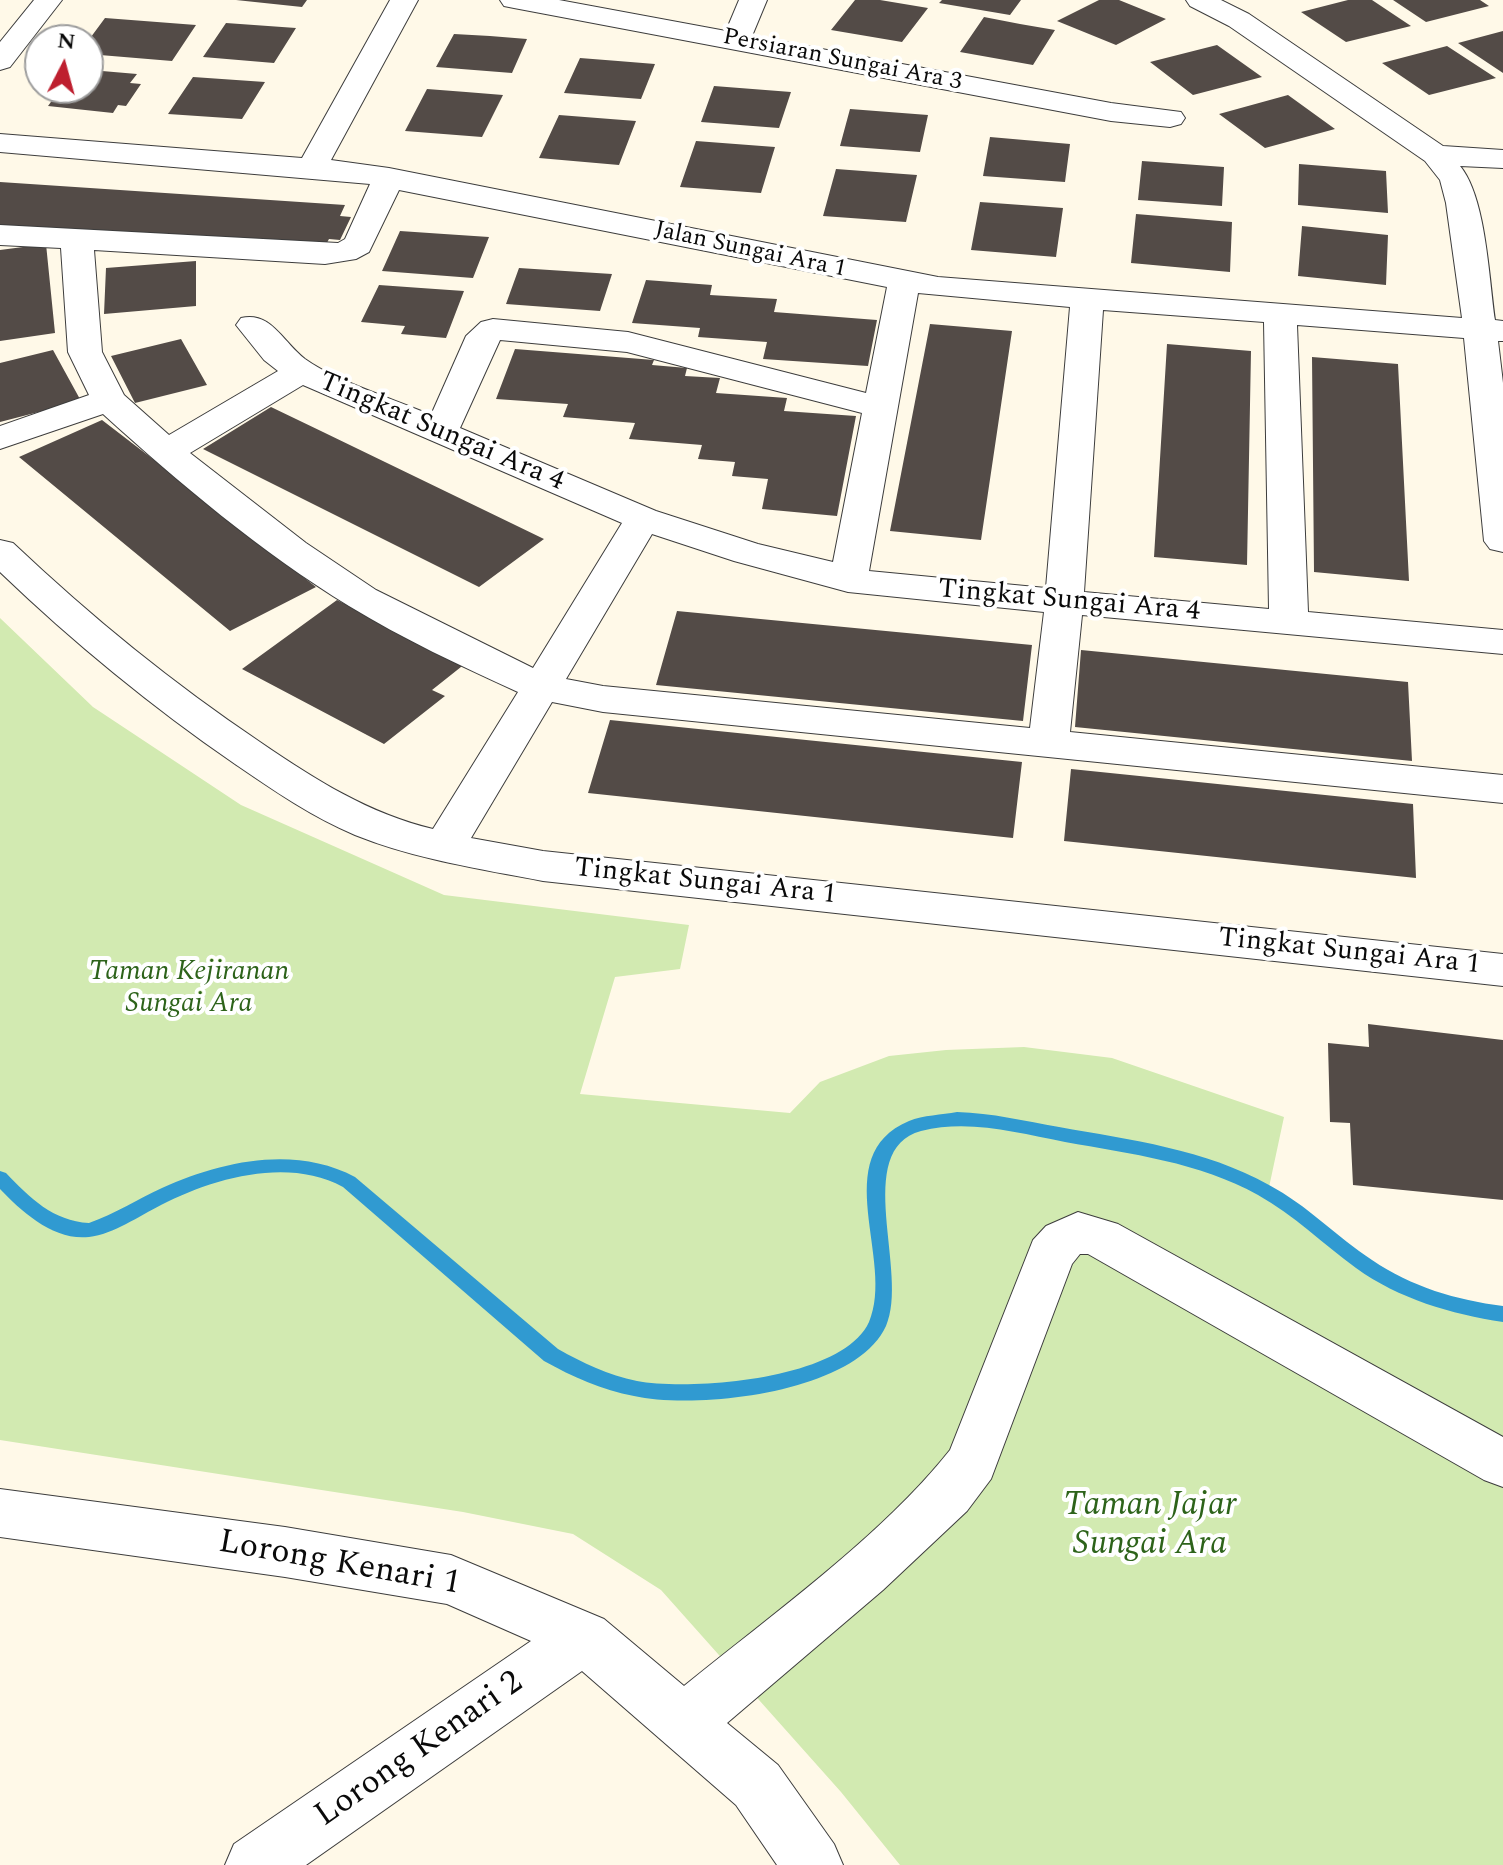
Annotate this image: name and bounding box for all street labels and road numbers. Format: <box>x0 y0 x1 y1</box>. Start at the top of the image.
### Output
street label: Persiaran Sungai Ara 3 <box>720 24 964 98</box>
street label: Jalan Sungai Ara 1 <box>652 217 848 285</box>
street label: Tingkat Sungai Ara 4 <box>313 366 569 500</box>
street label: Tingkat Sungai Ara 4 <box>937 574 1201 630</box>
street label: Tingkat Sungai Ara 1 <box>573 853 837 913</box>
street label: Tingkat Sungai Ara 1 <box>1217 923 1481 983</box>
street label: Lorong Kenari 1 <box>215 1524 463 1606</box>
street label: Lorong Kenari 2 <box>308 1664 532 1838</box>

